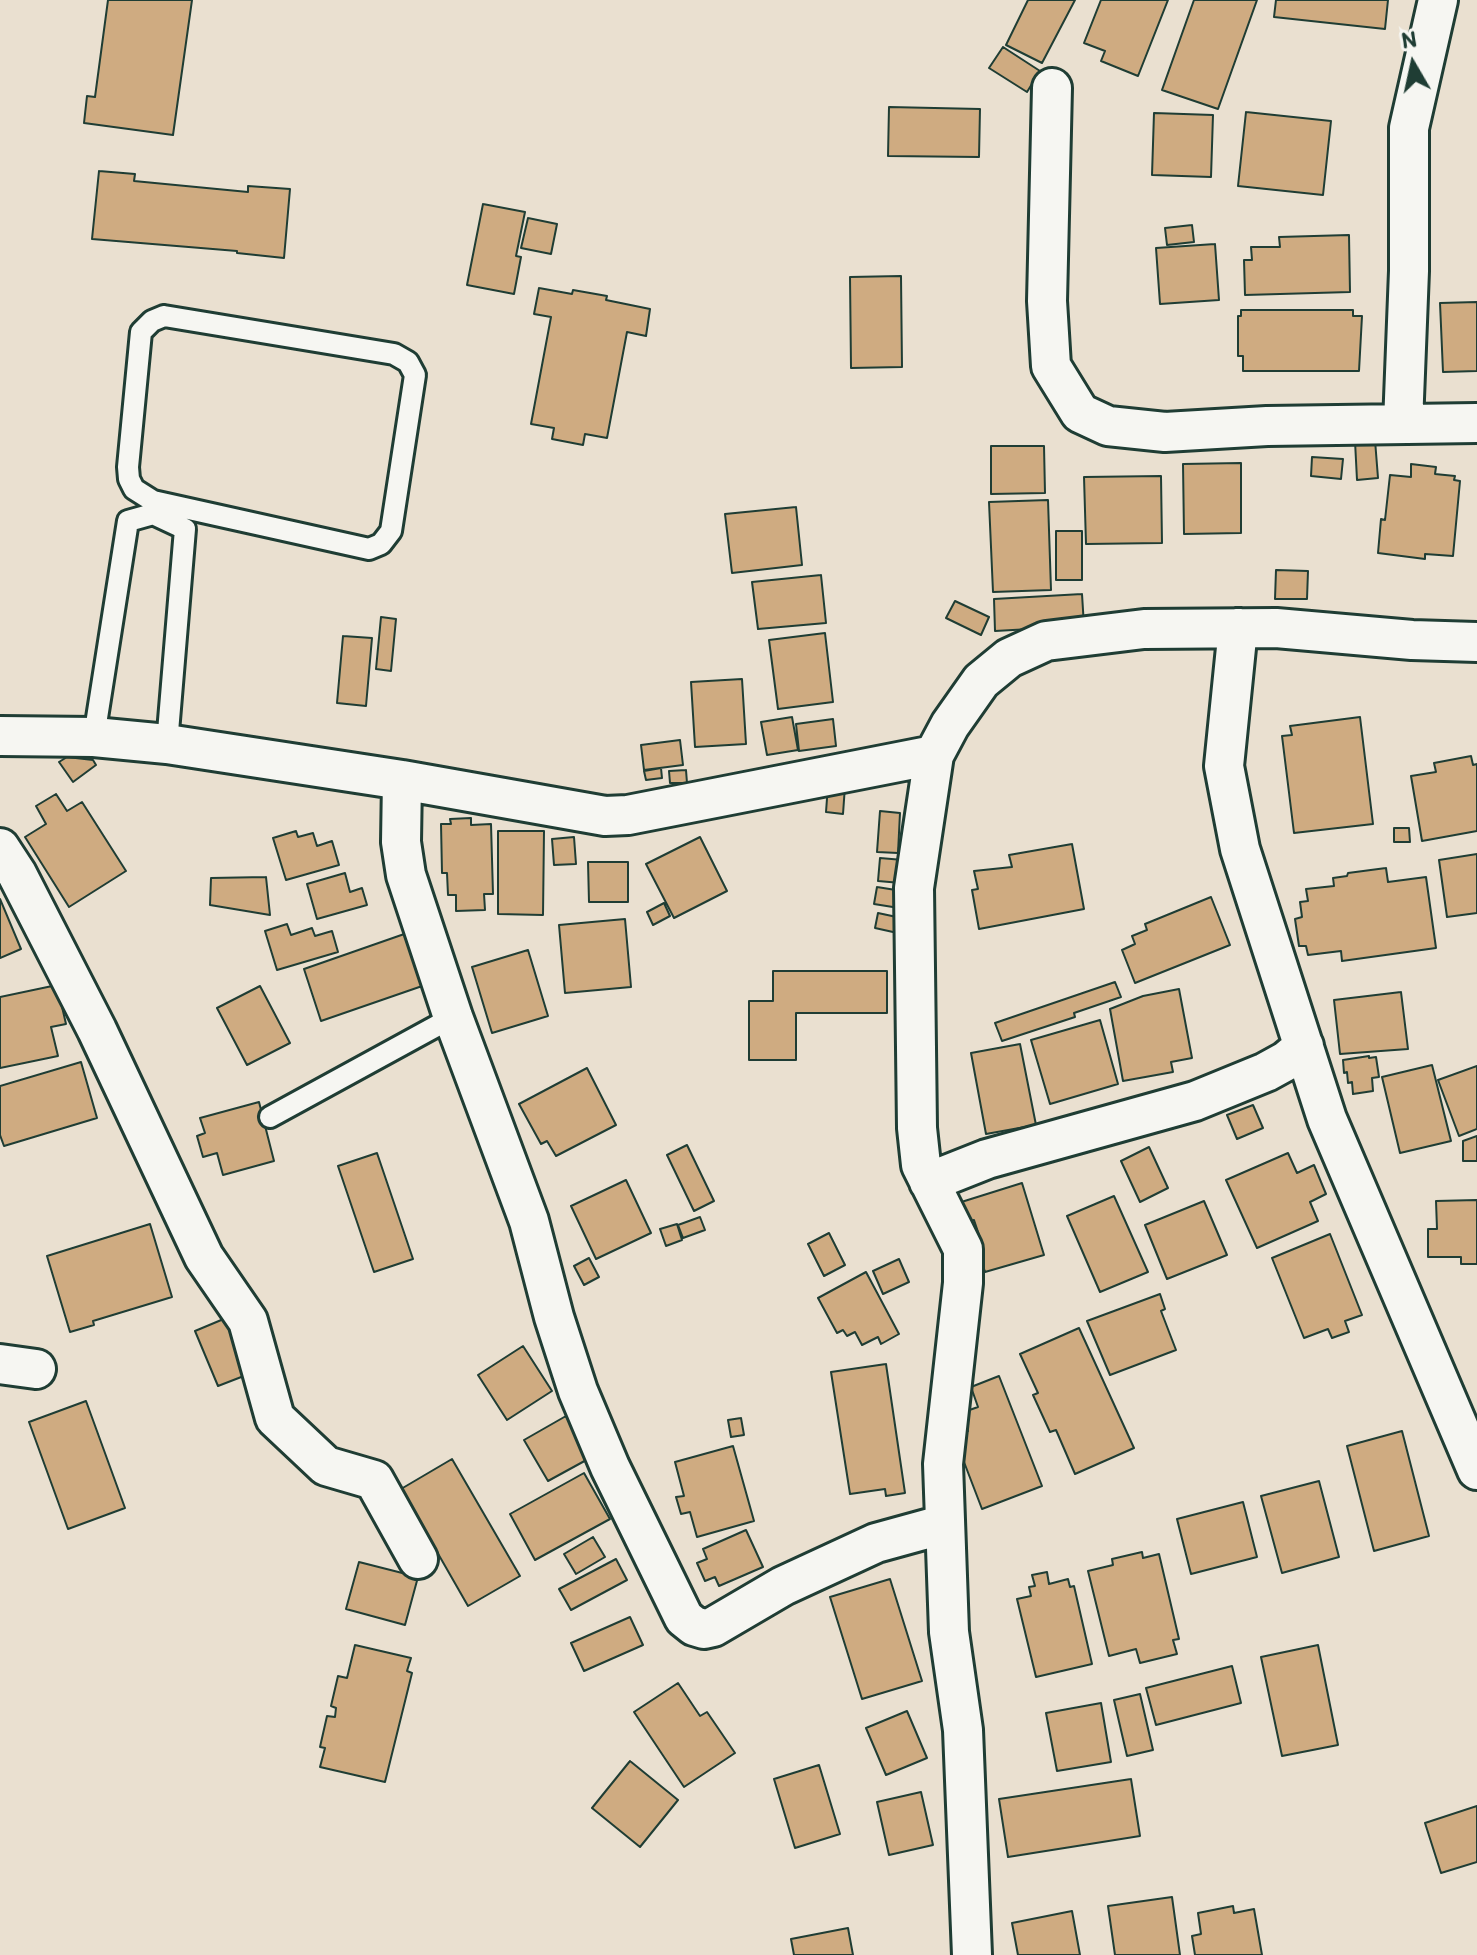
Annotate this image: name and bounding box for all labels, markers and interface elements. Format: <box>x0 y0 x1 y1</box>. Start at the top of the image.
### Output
north arrow <box>1373 24 1453 104</box>
text: N <box>1400 25 1419 54</box>

